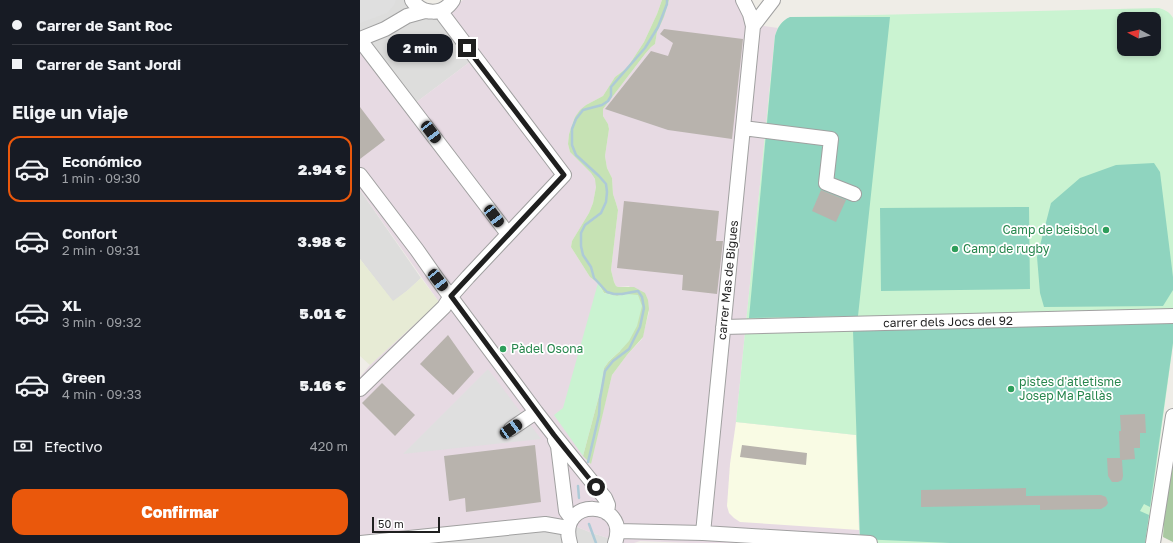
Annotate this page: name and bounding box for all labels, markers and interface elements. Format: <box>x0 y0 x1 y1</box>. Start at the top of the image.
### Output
north arrow <box>1117 12 1161 56</box>
map controls <box>1117 12 1161 56</box>
text: Carrer de Sant Roc <box>36 16 173 34</box>
callout: 2 min <box>387 34 453 62</box>
route end <box>458 39 476 57</box>
text: 2 min <box>403 40 437 56</box>
text: Carrer de Sant Jordi <box>36 55 181 73</box>
text: Elige un viaje <box>12 101 128 123</box>
car <box>419 119 443 145</box>
icon: car <box>14 151 50 187</box>
text: Económico <box>62 152 142 170</box>
text: 2.94 € <box>298 160 346 178</box>
text: 1 min · 09:30 <box>62 170 140 186</box>
car <box>482 203 506 229</box>
street label: carrer Mas de Bigues <box>714 219 741 341</box>
place label: Camp de beisbol <box>1002 222 1098 237</box>
icon: car <box>14 223 50 259</box>
text: Confort <box>62 224 117 242</box>
marker: Camp de beisbol <box>1101 225 1111 235</box>
text: 3.98 € <box>297 232 346 250</box>
place label: Camp de rugby <box>963 241 1050 256</box>
text: 2 min · 09:31 <box>62 242 140 258</box>
marker: Camp de rugby <box>950 244 960 254</box>
car <box>426 267 450 293</box>
icon: car <box>14 295 50 331</box>
text: XL <box>62 296 81 314</box>
text: 5.01 € <box>299 304 346 322</box>
street label: carrer dels Jocs del 92 <box>883 313 1013 330</box>
text: 3 min · 09:32 <box>62 314 141 330</box>
place label: Pàdel Osona <box>511 341 583 356</box>
marker: Pàdel Osona <box>498 344 508 354</box>
icon: car <box>14 367 50 403</box>
text: Green <box>62 368 105 386</box>
place label: pistes d'atletisme Josep Mª Pallàs <box>1019 374 1121 403</box>
text: 5.16 € <box>299 376 346 394</box>
marker: pistes d'atletisme Josep Mª Pallàs <box>1006 384 1016 394</box>
text: 4 min · 09:33 <box>62 386 142 402</box>
car <box>498 417 524 441</box>
icon: cash <box>12 435 34 457</box>
text: Efectivo <box>44 437 102 455</box>
text: 420 m <box>310 438 348 454</box>
route start <box>587 478 605 496</box>
button: Confirmar <box>12 489 348 535</box>
scale bar <box>372 515 440 534</box>
text: 50 m <box>378 517 404 530</box>

